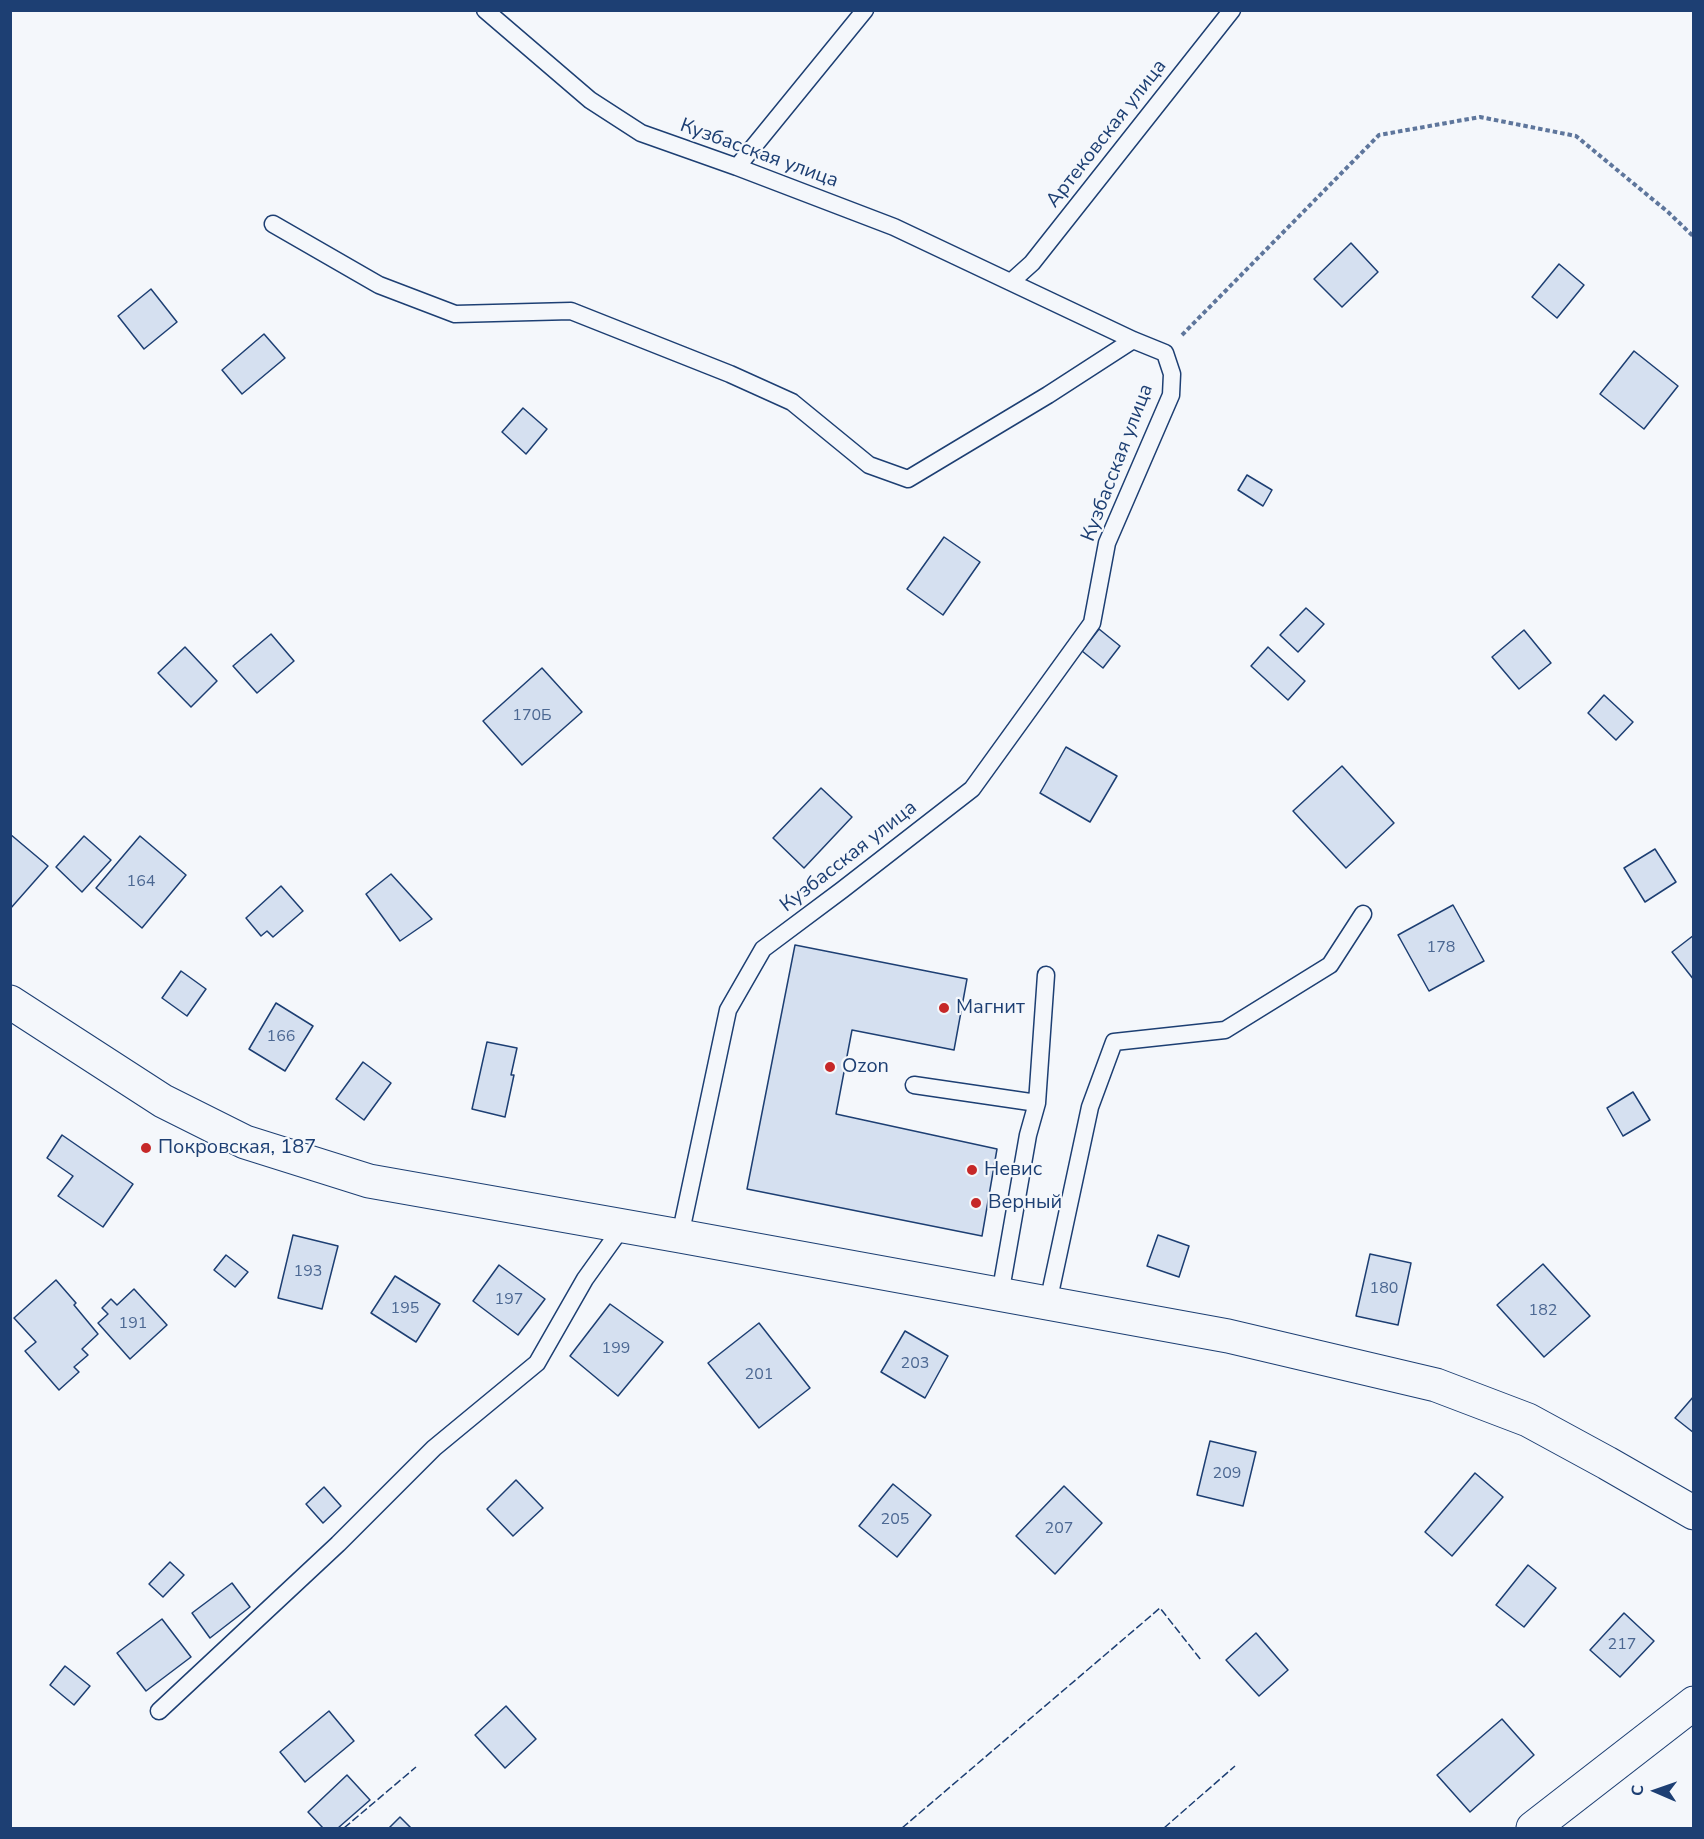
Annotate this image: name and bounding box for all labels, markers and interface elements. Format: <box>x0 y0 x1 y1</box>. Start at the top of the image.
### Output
street label: Артековская улица <box>1042 55 1172 213</box>
street label: Кузбасская улица <box>677 114 841 194</box>
street label: Кузбасская улица <box>1077 381 1159 545</box>
house number: 170Б <box>512 706 552 726</box>
street label: Кузбасская улица <box>776 796 922 918</box>
house number: 164 <box>127 872 155 892</box>
house number: 178 <box>1427 938 1455 958</box>
place label: Магнит <box>956 996 1025 1020</box>
marker: Магнит <box>937 1001 951 1015</box>
house number: 166 <box>267 1027 295 1047</box>
place label: Ozon <box>842 1055 889 1079</box>
marker: Ozon <box>823 1060 837 1074</box>
place label: Покровская, 187 <box>158 1136 316 1160</box>
marker: Покровская, 187 <box>139 1141 153 1155</box>
place label: Невис <box>984 1158 1042 1182</box>
marker: Невис <box>965 1163 979 1177</box>
place label: Верный <box>988 1191 1062 1215</box>
marker: Верный <box>969 1196 983 1210</box>
house number: 193 <box>294 1262 322 1282</box>
house number: 180 <box>1370 1279 1398 1299</box>
house number: 197 <box>495 1290 523 1310</box>
house number: 195 <box>391 1299 419 1319</box>
house number: 182 <box>1529 1301 1557 1321</box>
house number: 191 <box>119 1314 147 1334</box>
house number: 199 <box>602 1339 630 1359</box>
house number: 203 <box>901 1354 929 1374</box>
house number: 201 <box>745 1365 773 1385</box>
house number: 209 <box>1213 1464 1241 1484</box>
house number: 205 <box>881 1510 909 1530</box>
house number: 207 <box>1045 1519 1073 1539</box>
house number: 217 <box>1608 1635 1636 1655</box>
north arrow <box>1626 1761 1686 1821</box>
text: С <box>1627 1785 1649 1796</box>

